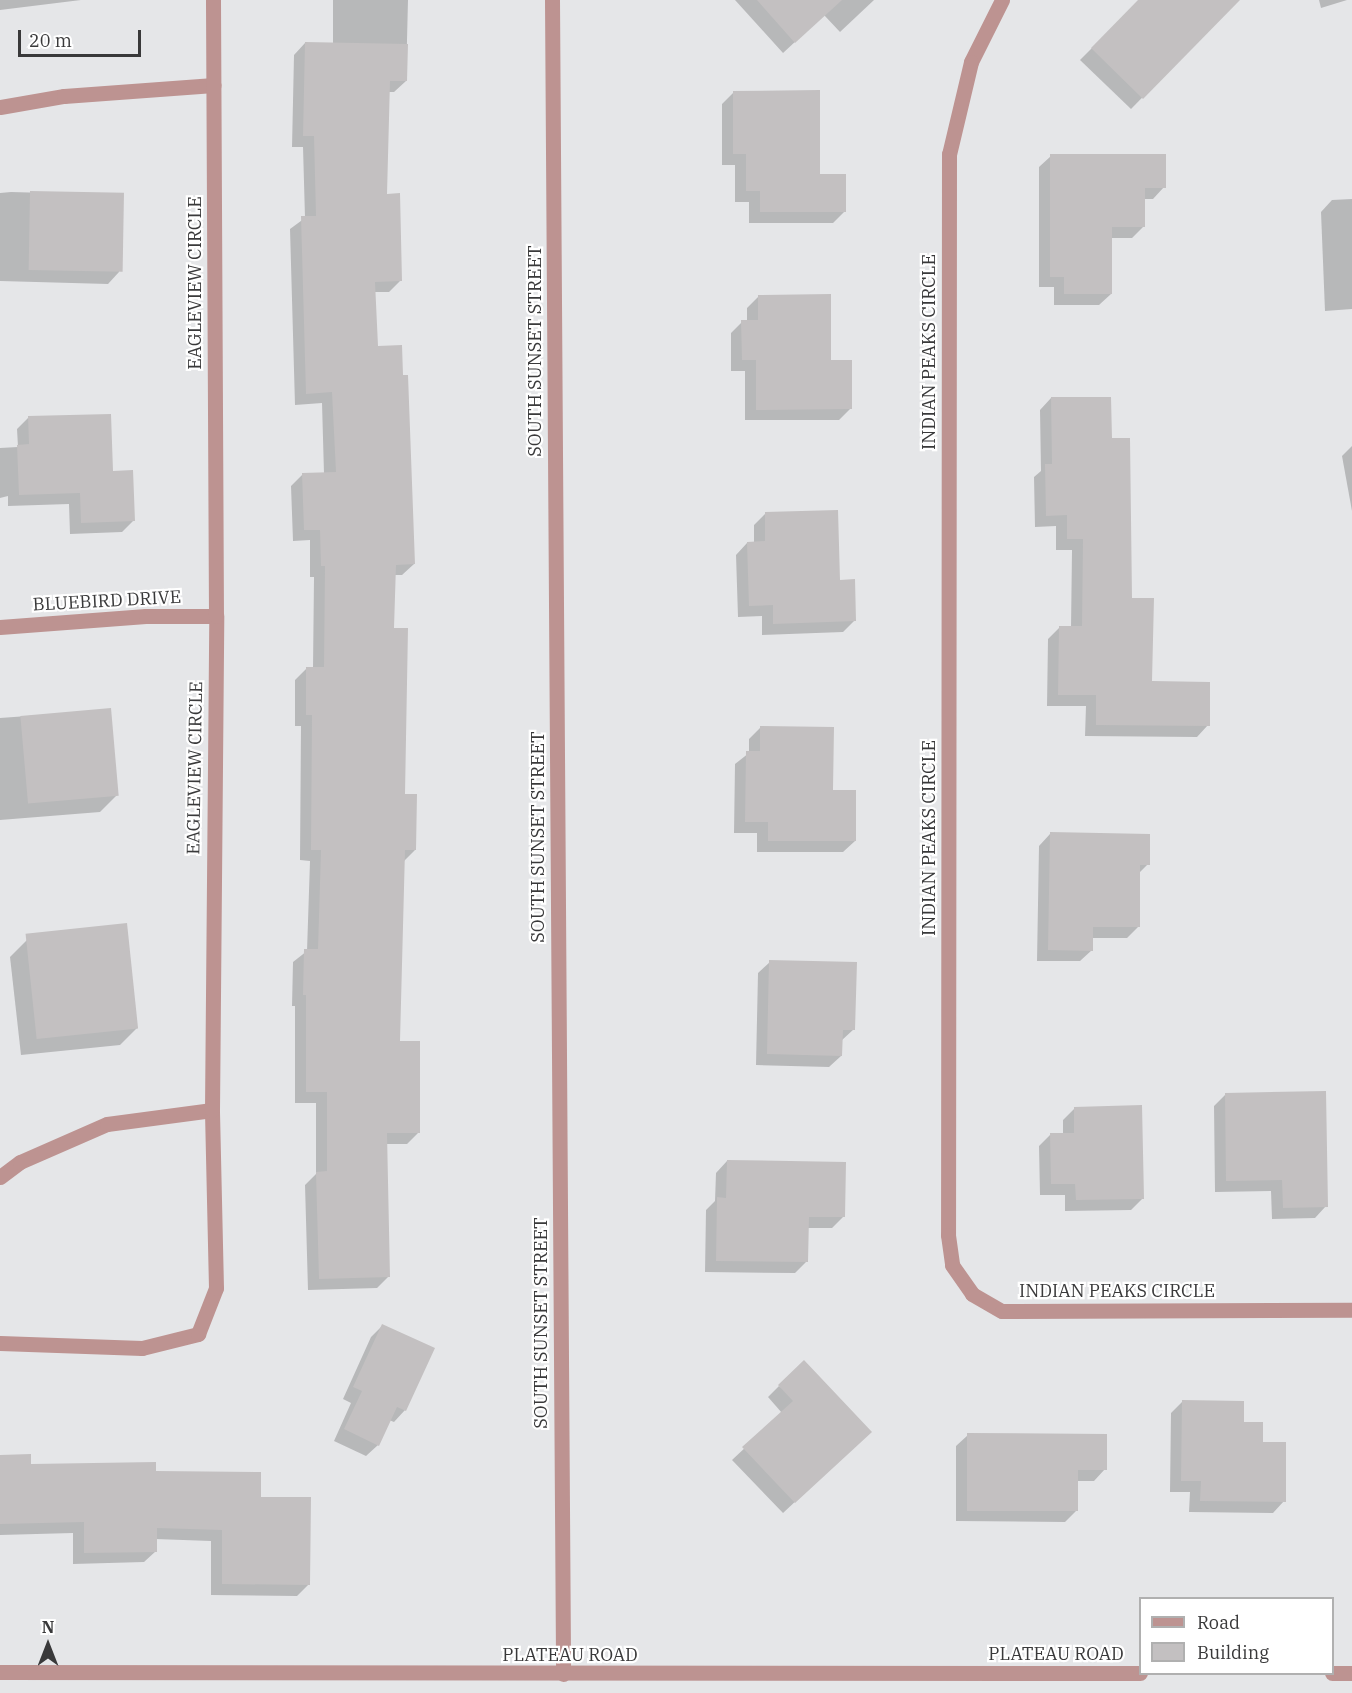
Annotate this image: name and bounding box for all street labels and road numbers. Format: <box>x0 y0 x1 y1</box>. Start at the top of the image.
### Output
street label: EAGLEVIEW CIRCLE <box>184 196 206 370</box>
street label: SOUTH SUNSET STREET <box>524 245 546 457</box>
street label: INDIAN PEAKS CIRCLE <box>918 254 940 450</box>
street label: BLUEBIRD DRIVE <box>32 586 182 616</box>
street label: EAGLEVIEW CIRCLE <box>183 681 207 855</box>
street label: SOUTH SUNSET STREET <box>527 731 549 943</box>
street label: INDIAN PEAKS CIRCLE <box>918 740 940 936</box>
street label: SOUTH SUNSET STREET <box>530 1217 552 1429</box>
street label: INDIAN PEAKS CIRCLE <box>1019 1280 1215 1302</box>
street label: PLATEAU ROAD <box>988 1643 1124 1665</box>
street label: PLATEAU ROAD <box>502 1644 638 1666</box>

